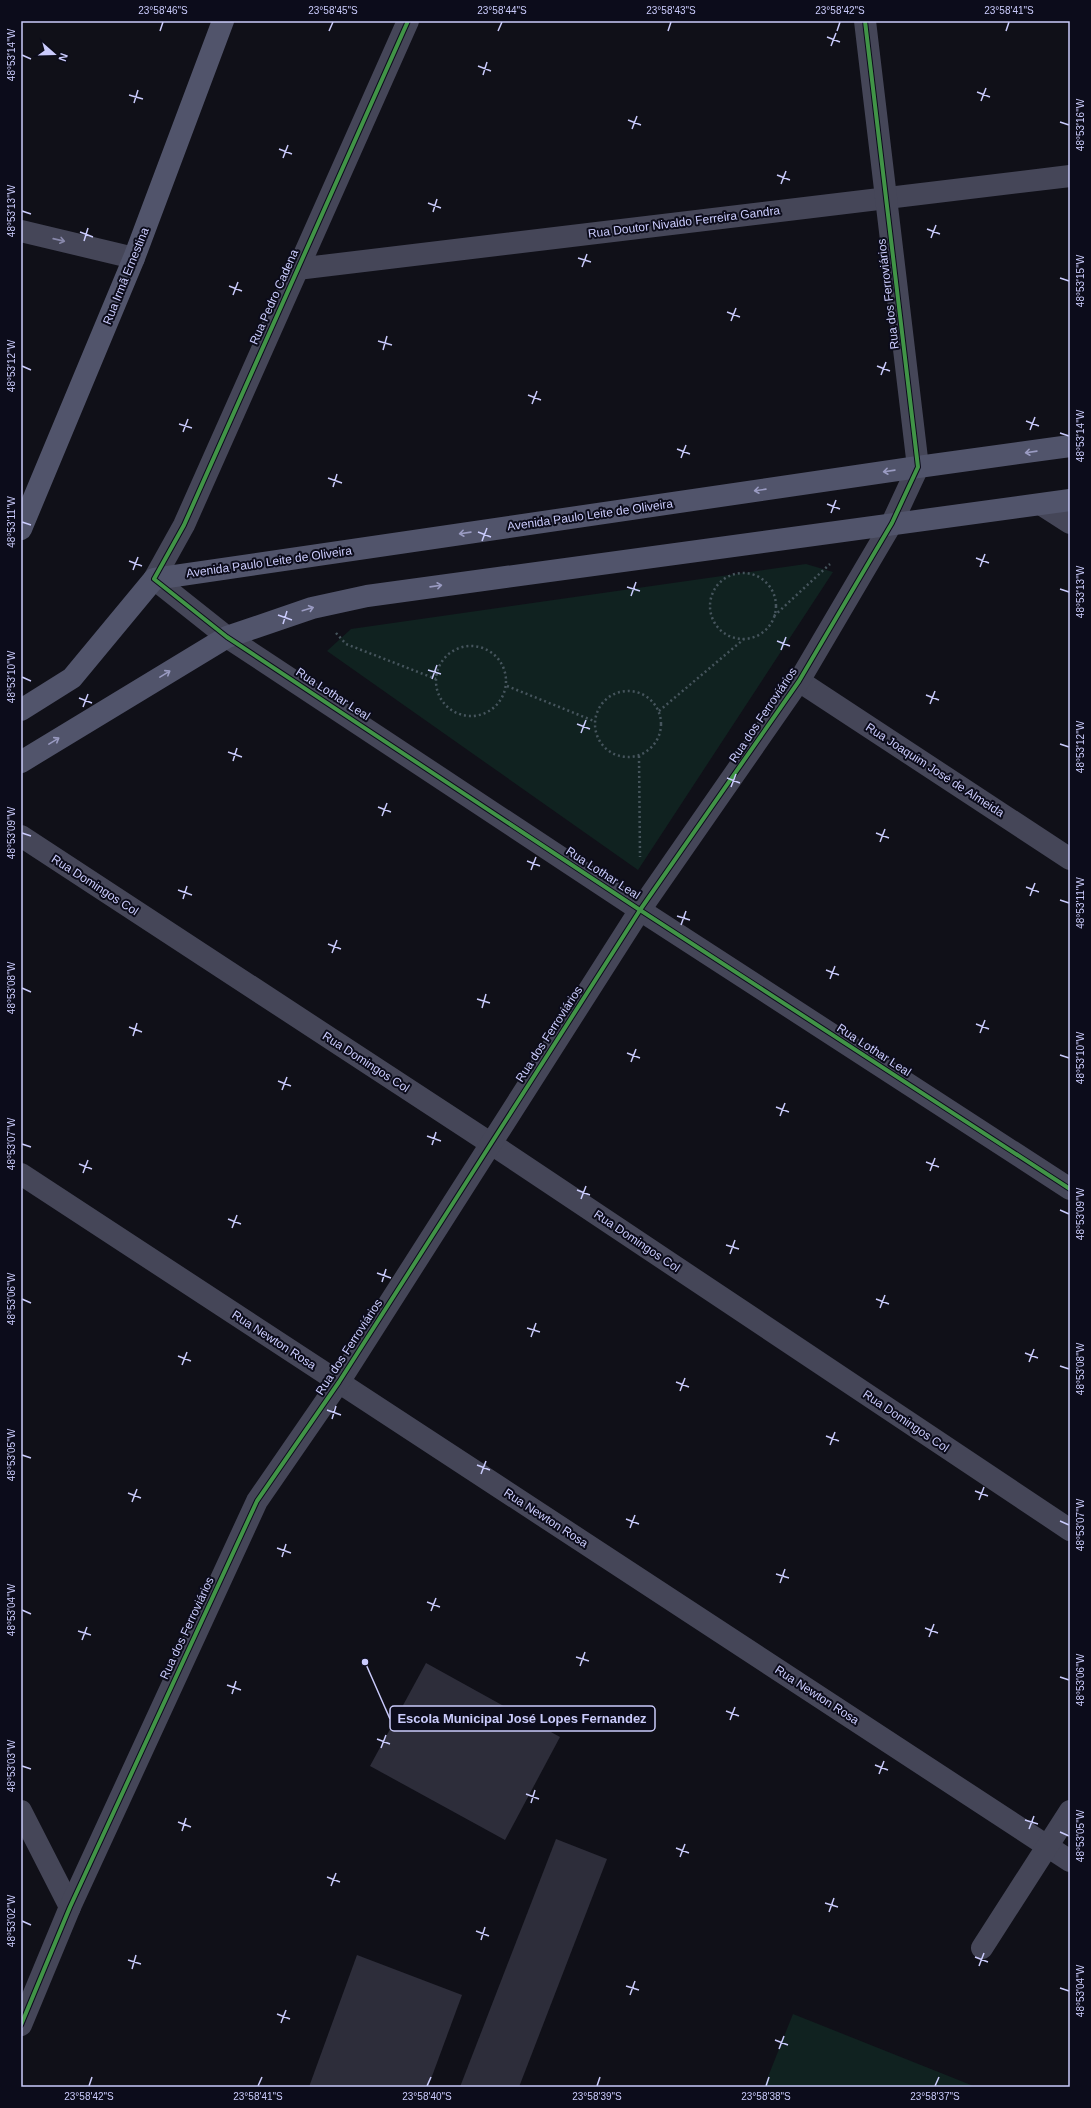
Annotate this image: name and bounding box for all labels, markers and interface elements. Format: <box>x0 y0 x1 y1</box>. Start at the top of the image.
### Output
text: 23°58'46"S <box>138 5 188 16</box>
text: 23°58'45"S <box>308 5 358 16</box>
text: 23°58'44"S <box>477 5 527 16</box>
text: 23°58'43"S <box>646 5 696 16</box>
text: 23°58'42"S <box>815 5 865 16</box>
text: 23°58'41"S <box>984 5 1034 16</box>
text: 48°53'14"W <box>6 28 17 81</box>
north arrow <box>34 34 74 74</box>
text: N <box>56 52 70 63</box>
text: 48°53'16"W <box>1075 98 1086 151</box>
text: 48°53'13"W <box>6 184 17 237</box>
street label: Rua Doutor Nivaldo Ferreira Gandra <box>587 203 781 241</box>
street label: Rua Irmã Ernestina <box>100 225 152 327</box>
one-way arrow <box>52 237 65 245</box>
street label: Rua dos Ferroviários <box>874 238 902 350</box>
street label: Rua Pedro Cadena <box>247 247 301 347</box>
text: 48°53'15"W <box>1075 254 1086 307</box>
text: 48°53'12"W <box>6 339 17 392</box>
text: 48°53'14"W <box>1075 409 1086 462</box>
one-way arrow <box>1025 448 1038 455</box>
one-way arrow <box>883 467 896 475</box>
one-way arrow <box>754 486 767 494</box>
text: 48°53'11"W <box>6 496 17 548</box>
street label: Avenida Paulo Leite de Oliveira <box>506 496 674 534</box>
one-way arrow <box>459 529 472 537</box>
street label: Avenida Paulo Leite de Oliveira <box>185 543 353 581</box>
text: 48°53'13"W <box>1075 565 1086 618</box>
one-way arrow <box>429 582 442 590</box>
one-way arrow <box>302 605 315 612</box>
text: 48°53'10"W <box>6 650 17 703</box>
street label: Rua Lothar Leal <box>293 665 373 723</box>
street label: Rua dos Ferroviários <box>726 665 800 765</box>
one-way arrow <box>159 670 170 678</box>
street label: Rua Joaquim José de Almeida <box>863 720 1007 820</box>
text: 48°53'12"W <box>1075 720 1086 773</box>
one-way arrow <box>48 737 60 745</box>
text: 48°53'09"W <box>6 806 17 859</box>
street label: Rua Lothar Leal <box>563 844 643 902</box>
street label: Rua Domingos Col <box>49 852 141 918</box>
text: 48°53'11"W <box>1075 877 1086 929</box>
text: 48°53'08"W <box>6 961 17 1014</box>
street label: Rua dos Ferroviários <box>513 983 585 1085</box>
street label: Rua Lothar Leal <box>834 1021 914 1079</box>
street label: Rua Domingos Col <box>320 1029 412 1095</box>
text: 48°53'10"W <box>1075 1031 1086 1084</box>
text: 48°53'07"W <box>6 1117 17 1170</box>
text: 48°53'09"W <box>1075 1187 1086 1240</box>
street label: Rua Domingos Col <box>591 1207 683 1275</box>
text: 48°53'06"W <box>6 1272 17 1325</box>
street label: Rua dos Ferroviários <box>313 1296 385 1398</box>
street label: Rua Newton Rosa <box>229 1308 319 1373</box>
text: 48°53'08"W <box>1075 1342 1086 1395</box>
street label: Rua Domingos Col <box>860 1387 952 1455</box>
text: 48°53'05"W <box>6 1428 17 1481</box>
street label: Rua Newton Rosa <box>501 1486 591 1551</box>
text: 48°53'07"W <box>1075 1498 1086 1551</box>
street label: Rua dos Ferroviários <box>157 1575 217 1681</box>
text: 48°53'04"W <box>6 1583 17 1636</box>
text: 48°53'06"W <box>1075 1653 1086 1706</box>
street label: Rua Newton Rosa <box>772 1663 862 1728</box>
callout: Escola Municipal José Lopes Fernandez <box>390 1706 655 1731</box>
text: Escola Municipal José Lopes Fernandez <box>397 1711 647 1726</box>
text: 48°53'03"W <box>6 1739 17 1792</box>
text: 48°53'05"W <box>1075 1809 1086 1862</box>
text: 48°53'02"W <box>6 1894 17 1947</box>
text: 48°53'04"W <box>1075 1964 1086 2017</box>
text: 23°58'42"S <box>64 2091 114 2102</box>
text: 23°58'41"S <box>233 2091 283 2102</box>
text: 23°58'40"S <box>402 2091 452 2102</box>
text: 23°58'39"S <box>572 2091 622 2102</box>
text: 23°58'38"S <box>741 2091 791 2102</box>
text: 23°58'37"S <box>910 2091 960 2102</box>

